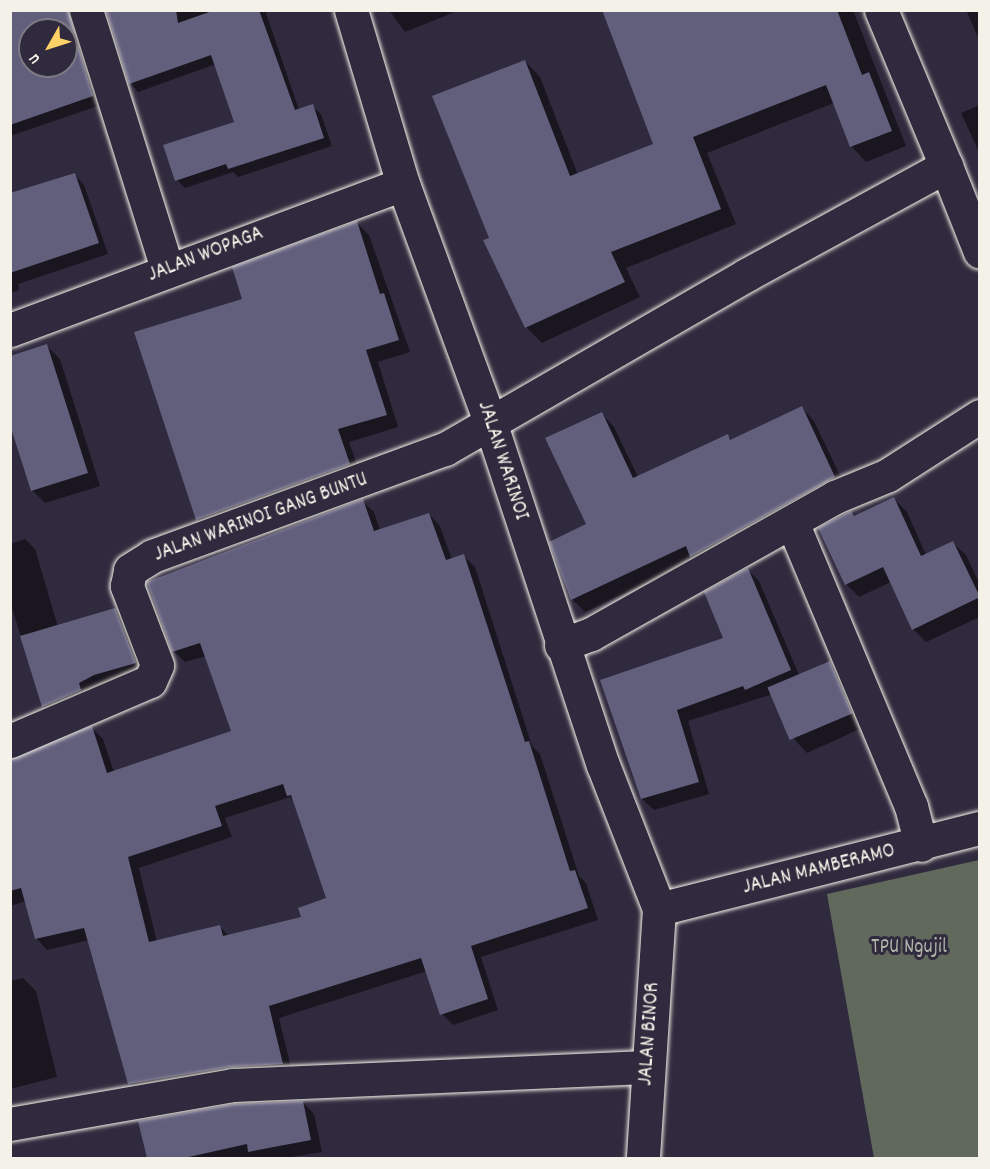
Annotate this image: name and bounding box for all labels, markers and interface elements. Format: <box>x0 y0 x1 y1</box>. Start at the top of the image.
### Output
north arrow <box>18 18 78 78</box>
text: U <box>24 48 47 69</box>
street label: JALAN WOPAGA <box>145 221 267 289</box>
street label: JALAN WARINOI <box>471 398 533 524</box>
street label: JALAN WARINOI GANG BUNTU <box>151 468 371 568</box>
street label: JALAN MAMBERAMO <box>740 839 898 901</box>
park label: TPU Ngujil <box>871 935 947 961</box>
street label: JALAN BINOR <box>634 982 666 1086</box>

